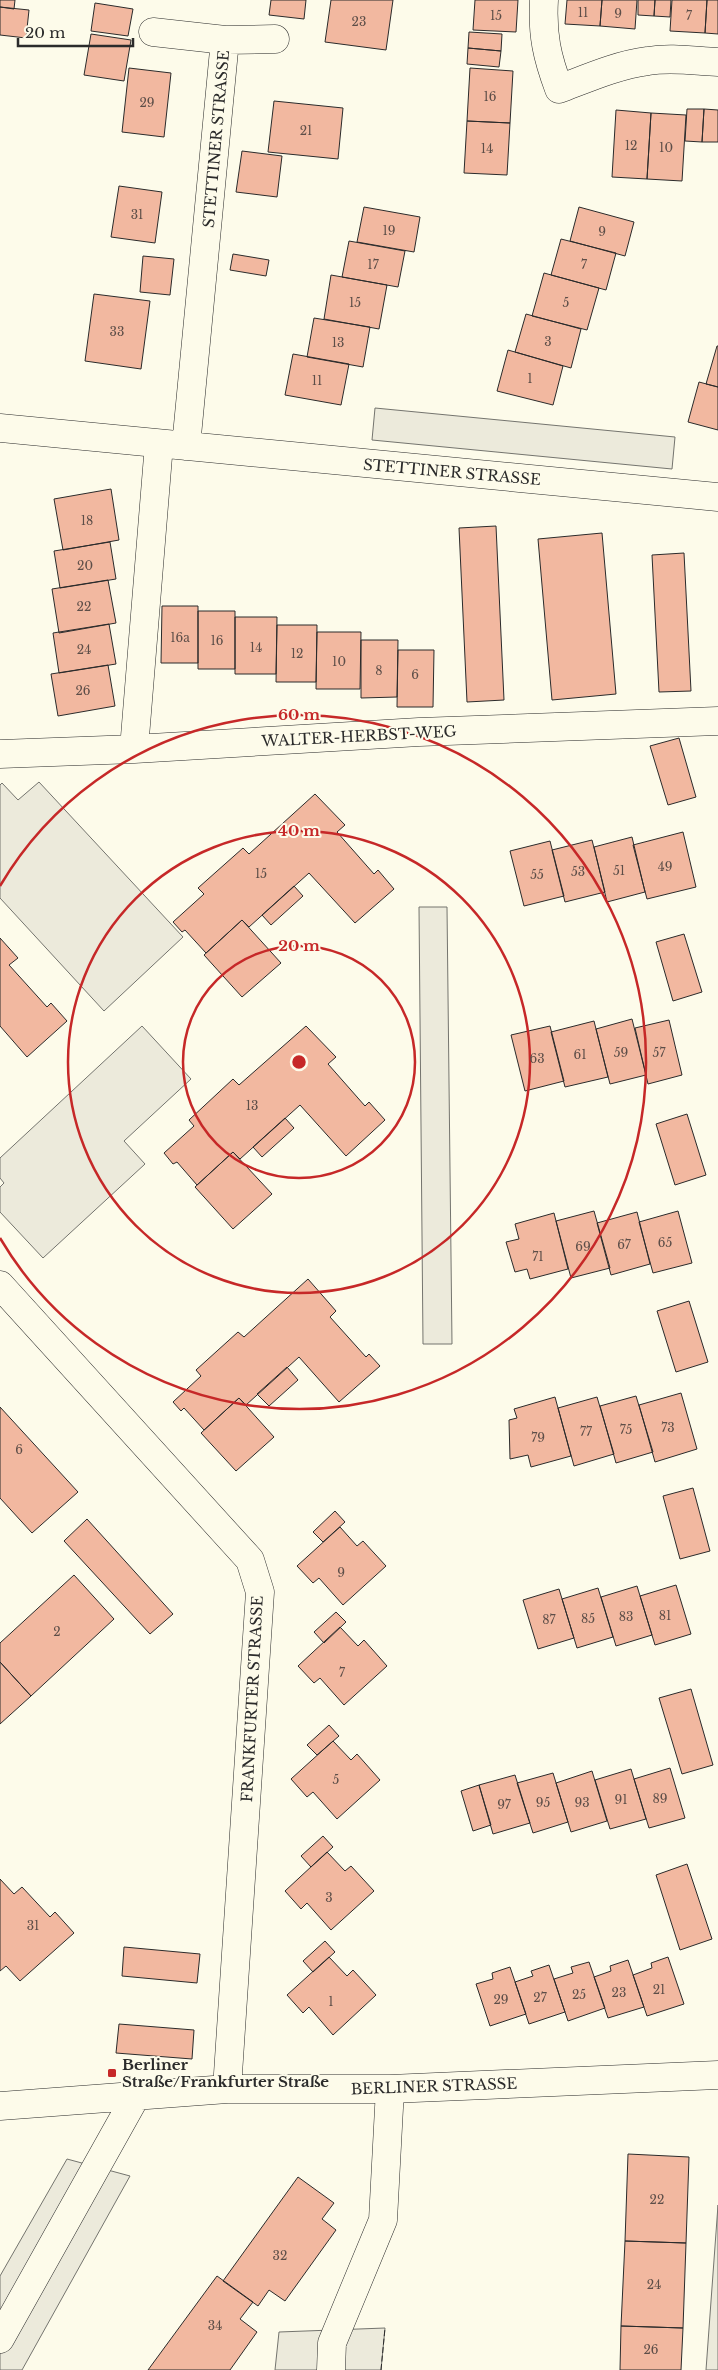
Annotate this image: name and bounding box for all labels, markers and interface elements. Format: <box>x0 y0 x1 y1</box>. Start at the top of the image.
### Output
house number: 11 <box>578 5 588 20</box>
house number: 9 <box>614 6 622 21</box>
house number: 15 <box>490 8 502 23</box>
house number: 7 <box>686 8 693 23</box>
house number: 23 <box>352 14 366 29</box>
scale bar <box>18 15 132 47</box>
text: 20 m <box>25 23 65 42</box>
street label: STETTINER STRASSE <box>199 49 233 229</box>
house number: 16 <box>483 89 497 104</box>
house number: 29 <box>139 95 155 110</box>
house number: 21 <box>300 123 312 138</box>
house number: 12 <box>625 138 637 153</box>
house number: 10 <box>659 140 673 155</box>
house number: 14 <box>481 141 493 156</box>
house number: 31 <box>131 207 143 222</box>
house number: 19 <box>382 223 396 238</box>
house number: 9 <box>598 224 606 239</box>
house number: 17 <box>367 257 380 272</box>
house number: 7 <box>581 257 588 272</box>
house number: 15 <box>349 295 361 310</box>
house number: 5 <box>563 295 570 310</box>
house number: 33 <box>110 324 124 339</box>
house number: 3 <box>544 334 552 349</box>
house number: 13 <box>332 335 344 350</box>
house number: 1 <box>527 371 533 386</box>
house number: 11 <box>312 373 322 388</box>
street label: STETTINER STRASSE <box>362 455 542 489</box>
house number: 18 <box>81 513 93 528</box>
house number: 20 <box>77 558 93 573</box>
house number: 22 <box>77 599 91 614</box>
house number: 16a <box>170 630 190 645</box>
house number: 16 <box>210 633 224 648</box>
house number: 14 <box>250 640 262 655</box>
house number: 24 <box>77 642 91 657</box>
house number: 12 <box>291 646 303 661</box>
house number: 10 <box>332 654 346 669</box>
house number: 8 <box>375 663 383 678</box>
house number: 6 <box>411 667 419 682</box>
house number: 26 <box>75 683 91 698</box>
text: 60 m <box>278 705 320 724</box>
street label: WALTER-HERBST-WEG <box>260 721 457 751</box>
text: 40 m <box>278 821 320 840</box>
house number: 49 <box>658 859 672 874</box>
house number: 51 <box>613 863 625 878</box>
house number: 53 <box>571 864 585 879</box>
house number: 15 <box>255 866 267 881</box>
house number: 55 <box>530 867 544 882</box>
text: 20 m <box>278 936 320 955</box>
house number: 59 <box>614 1045 628 1060</box>
house number: 57 <box>653 1045 666 1060</box>
house number: 61 <box>573 1047 587 1062</box>
house number: 63 <box>529 1051 545 1066</box>
centre of rings <box>290 1053 308 1071</box>
house number: 13 <box>246 1098 258 1113</box>
house number: 65 <box>658 1235 672 1250</box>
house number: 67 <box>617 1237 632 1252</box>
house number: 69 <box>575 1239 591 1254</box>
house number: 71 <box>532 1249 544 1264</box>
house number: 73 <box>661 1420 675 1435</box>
house number: 75 <box>620 1422 633 1437</box>
house number: 77 <box>580 1424 593 1439</box>
house number: 79 <box>531 1430 545 1445</box>
house number: 6 <box>15 1442 23 1457</box>
house number: 9 <box>337 1565 345 1580</box>
street label: FRANKFURTER STRASSE <box>237 1595 267 1803</box>
house number: 81 <box>659 1608 671 1623</box>
house number: 83 <box>619 1609 633 1624</box>
house number: 85 <box>581 1611 595 1626</box>
house number: 87 <box>542 1612 557 1627</box>
house number: 2 <box>53 1624 61 1639</box>
house number: 7 <box>339 1665 346 1680</box>
house number: 5 <box>333 1772 340 1787</box>
house number: 89 <box>653 1791 668 1806</box>
house number: 91 <box>614 1792 628 1807</box>
house number: 95 <box>536 1795 550 1810</box>
house number: 93 <box>574 1795 590 1810</box>
house number: 97 <box>497 1797 512 1812</box>
house number: 3 <box>325 1890 333 1905</box>
house number: 31 <box>27 1918 39 1933</box>
house number: 21 <box>653 1982 665 1997</box>
house number: 23 <box>612 1985 626 2000</box>
house number: 25 <box>572 1987 586 2002</box>
house number: 27 <box>533 1990 548 2005</box>
house number: 29 <box>493 1992 509 2007</box>
house number: 1 <box>328 1994 334 2009</box>
place label: Berliner Straße/Frankfurter Straße <box>122 2055 329 2091</box>
marker: Berliner Straße/Frankfurter Straße <box>106 2067 118 2079</box>
street label: BERLINER STRASSE <box>350 2074 518 2098</box>
house number: 22 <box>650 2192 664 2207</box>
house number: 32 <box>273 2248 287 2263</box>
house number: 24 <box>647 2277 661 2292</box>
house number: 34 <box>208 2318 222 2333</box>
house number: 26 <box>643 2342 659 2357</box>

